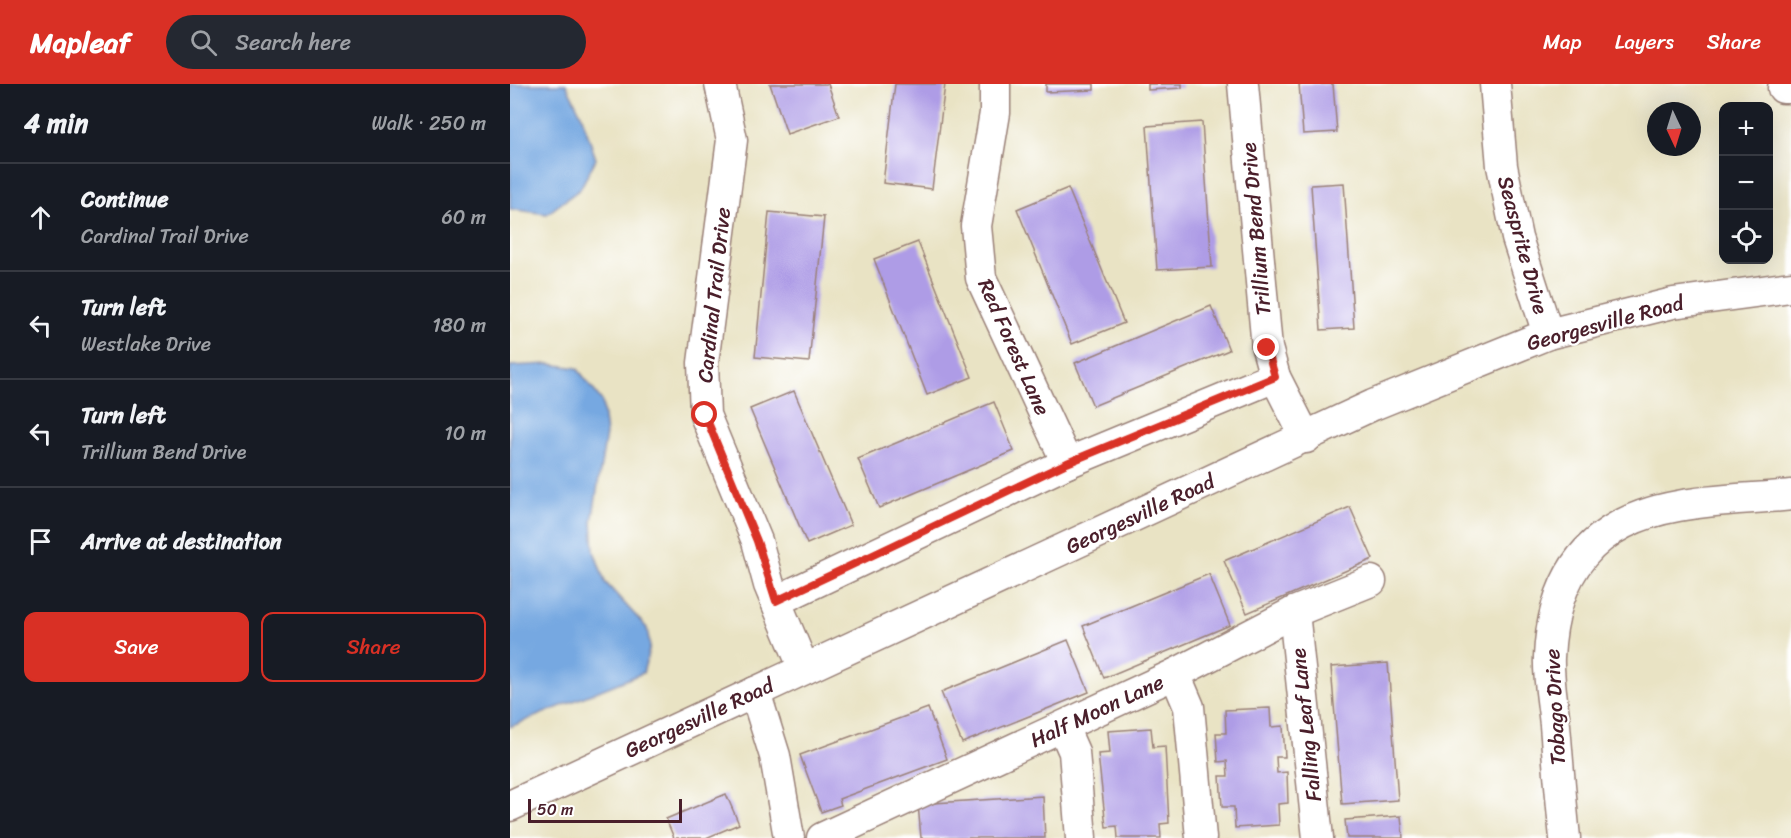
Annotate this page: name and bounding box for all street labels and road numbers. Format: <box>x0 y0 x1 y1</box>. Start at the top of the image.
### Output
street label: Trillium Bend Drive <box>1230 141 1282 317</box>
street label: Seasprite Drive <box>1486 172 1560 318</box>
street label: Cardinal Trail Drive <box>686 205 742 385</box>
street label: Red Forest Lane <box>967 272 1061 422</box>
street label: Georgesville Road <box>1522 283 1690 362</box>
street label: Georgesville Road <box>1059 462 1223 565</box>
street label: Falling Leaf Lane <box>1279 646 1333 804</box>
street label: Tobago Drive <box>1533 648 1577 766</box>
street label: Half Moon Lane <box>1024 663 1171 759</box>
street label: Georgesville Road <box>618 666 782 769</box>

